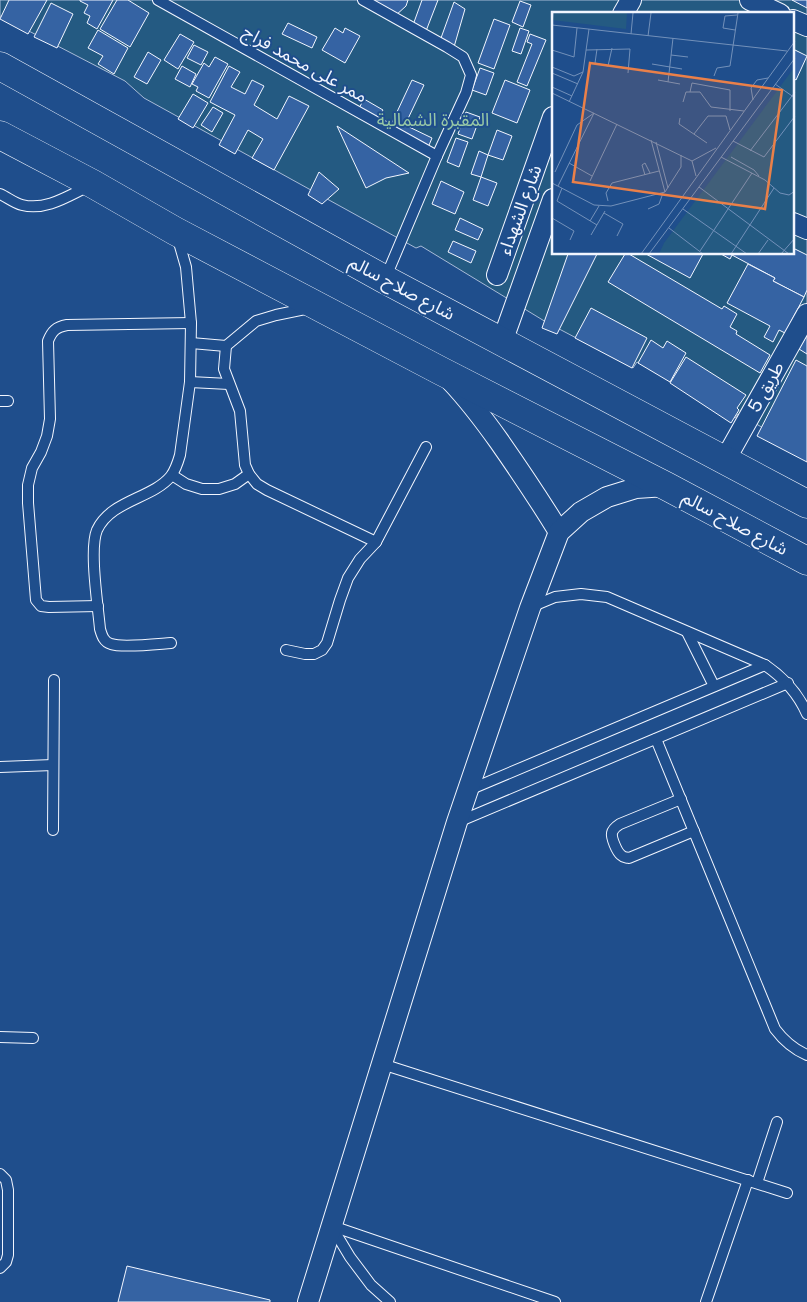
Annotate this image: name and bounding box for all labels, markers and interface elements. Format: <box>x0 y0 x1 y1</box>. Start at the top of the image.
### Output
inset map <box>552 12 794 255</box>
street label: ممر على محمد فراج <box>238 21 371 109</box>
park label: المقبرة الشمالية <box>377 109 489 131</box>
street label: شارع الشهداء <box>494 162 549 259</box>
street label: شارع صلاح سالم <box>344 251 459 328</box>
street label: طريق 5 <box>743 358 789 416</box>
street label: شارع صلاح سالم <box>677 486 792 563</box>

